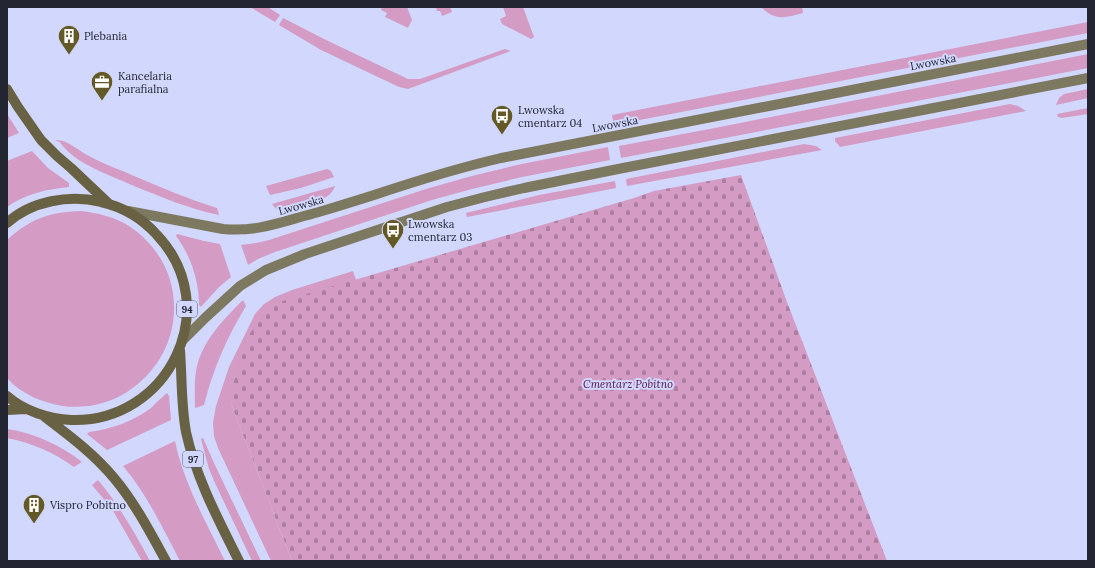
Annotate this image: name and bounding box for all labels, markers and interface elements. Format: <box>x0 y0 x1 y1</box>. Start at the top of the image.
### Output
building icon: Plebania <box>56 23 82 56</box>
place label: Plebania <box>84 29 127 43</box>
street label: Lwowska <box>909 51 957 73</box>
office icon: Kancelaria parafialna <box>89 69 115 102</box>
place label: Kancelaria parafialna <box>118 69 172 96</box>
bus stop icon: Lwowska cmentarz 04 <box>489 103 515 136</box>
place label: Lwowska cmentarz 04 <box>518 103 582 130</box>
street label: Lwowska <box>591 113 639 135</box>
street label: Lwowska <box>277 192 326 218</box>
bus stop icon: Lwowska cmentarz 03 <box>380 217 406 250</box>
place label: Lwowska cmentarz 03 <box>408 217 472 244</box>
road number: 94 <box>177 301 197 317</box>
park label: Cmentarz Pobitno <box>583 377 673 391</box>
road number: 97 <box>183 451 203 467</box>
building icon: Vispro Pobitno <box>21 492 47 525</box>
place label: Vispro Pobitno <box>49 498 126 512</box>

